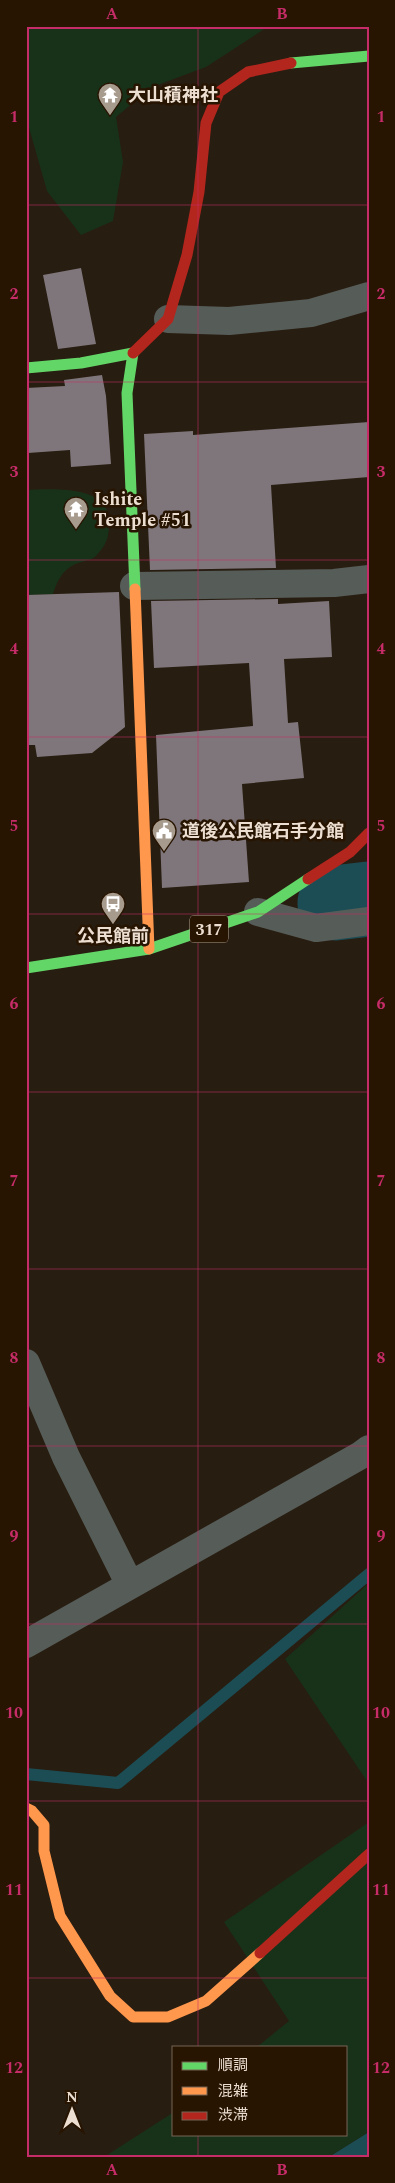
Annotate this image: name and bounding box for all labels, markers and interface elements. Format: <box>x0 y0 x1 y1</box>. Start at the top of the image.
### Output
text: A <box>106 2 119 26</box>
text: B <box>276 2 288 26</box>
temple icon: 大山積神社 <box>97 82 123 116</box>
place label: 大山積神社 <box>128 82 218 109</box>
text: 1 <box>10 105 18 129</box>
text: 1 <box>377 105 385 129</box>
text: 2 <box>10 282 19 306</box>
text: 2 <box>377 282 386 306</box>
text: 3 <box>10 460 19 484</box>
text: 3 <box>377 460 386 484</box>
place label: Ishite Temple #51 <box>94 486 191 534</box>
temple icon: Ishite Temple #51 <box>63 496 89 530</box>
text: 4 <box>10 637 19 661</box>
text: 4 <box>377 637 386 661</box>
text: 5 <box>10 814 18 838</box>
text: 5 <box>377 814 385 838</box>
public building icon: 道後公民館石手分館 <box>151 818 177 852</box>
place label: 道後公民館石手分館 <box>182 818 344 845</box>
bus stop icon: 公民館前 <box>100 891 126 925</box>
road number: 317 <box>190 916 228 942</box>
place label: 公民館前 <box>77 923 149 950</box>
text: 6 <box>10 992 19 1016</box>
text: 6 <box>377 992 386 1016</box>
text: 7 <box>10 1169 19 1193</box>
text: 7 <box>377 1169 386 1193</box>
text: 8 <box>10 1346 19 1370</box>
text: 8 <box>377 1346 386 1370</box>
text: 9 <box>10 1524 19 1548</box>
text: 9 <box>377 1524 386 1548</box>
text: 10 <box>5 1701 23 1725</box>
text: 10 <box>372 1701 390 1725</box>
text: 11 <box>5 1878 23 1902</box>
text: 11 <box>372 1878 390 1902</box>
legend <box>172 2046 348 2136</box>
text: 順調 <box>218 2054 248 2077</box>
text: 12 <box>5 2056 23 2080</box>
text: 12 <box>372 2056 390 2080</box>
text: 混雑 <box>218 2080 248 2103</box>
north arrow <box>48 2086 98 2136</box>
text: N <box>66 2087 78 2108</box>
text: 渋滞 <box>218 2104 248 2127</box>
text: A <box>106 2158 119 2182</box>
text: B <box>276 2158 288 2182</box>

